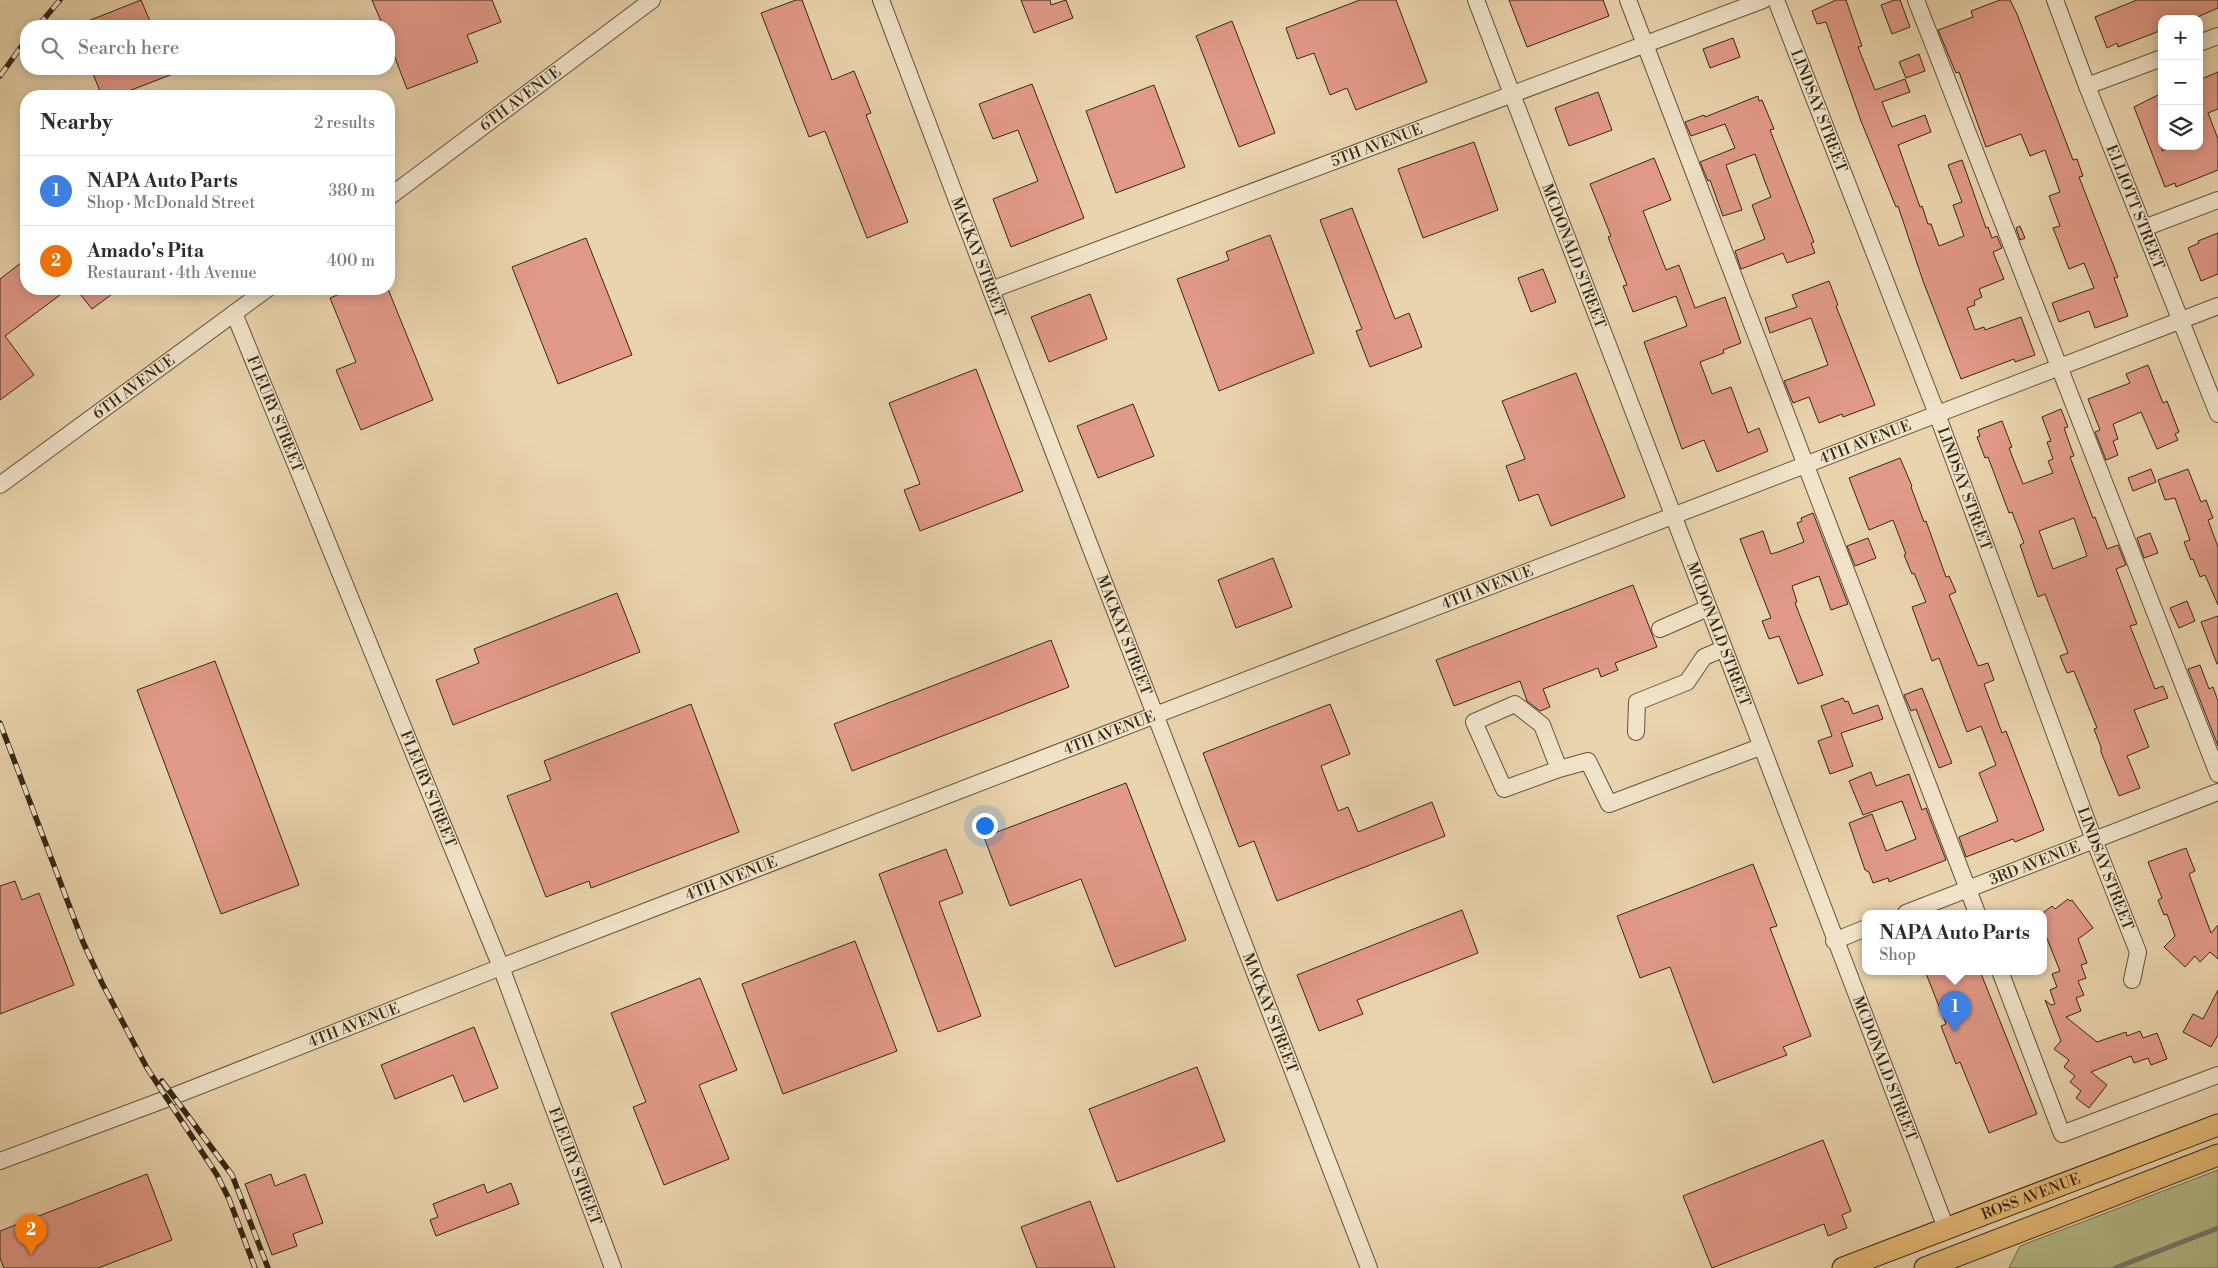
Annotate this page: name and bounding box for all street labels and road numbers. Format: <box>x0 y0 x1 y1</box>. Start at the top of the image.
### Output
street label: LINDSAY STREET <box>1787 47 1852 175</box>
street label: 6TH AVENUE <box>476 62 565 135</box>
street label: 5TH AVENUE <box>1328 119 1425 171</box>
street label: ELLIOTT STREET <box>2102 142 2169 272</box>
street label: MCDONALD STREET <box>1538 181 1610 331</box>
street label: MACKAY STREET <box>947 194 1010 320</box>
street label: 6TH AVENUE <box>89 350 179 423</box>
street label: FLEURY STREET <box>243 353 308 475</box>
street label: 4TH AVENUE <box>1816 416 1914 468</box>
street label: LINDSAY STREET <box>1933 424 1996 554</box>
street label: MCDONALD STREET <box>1682 559 1755 710</box>
street label: 4TH AVENUE <box>1439 561 1536 614</box>
street label: MACKAY STREET <box>1093 572 1156 698</box>
street label: 4TH AVENUE <box>1061 707 1158 759</box>
street label: FLEURY STREET <box>396 728 461 850</box>
street label: LINDSAY STREET <box>2073 804 2138 933</box>
street label: 3RD AVENUE <box>1987 837 2083 889</box>
street label: 4TH AVENUE <box>683 852 780 905</box>
street label: MACKAY STREET <box>1239 950 1302 1076</box>
street label: MCDONALD STREET <box>1849 993 1921 1144</box>
street label: 4TH AVENUE <box>305 998 402 1052</box>
street label: FLEURY STREET <box>545 1105 606 1228</box>
street label: ROSS AVENUE <box>1978 1169 2083 1224</box>

